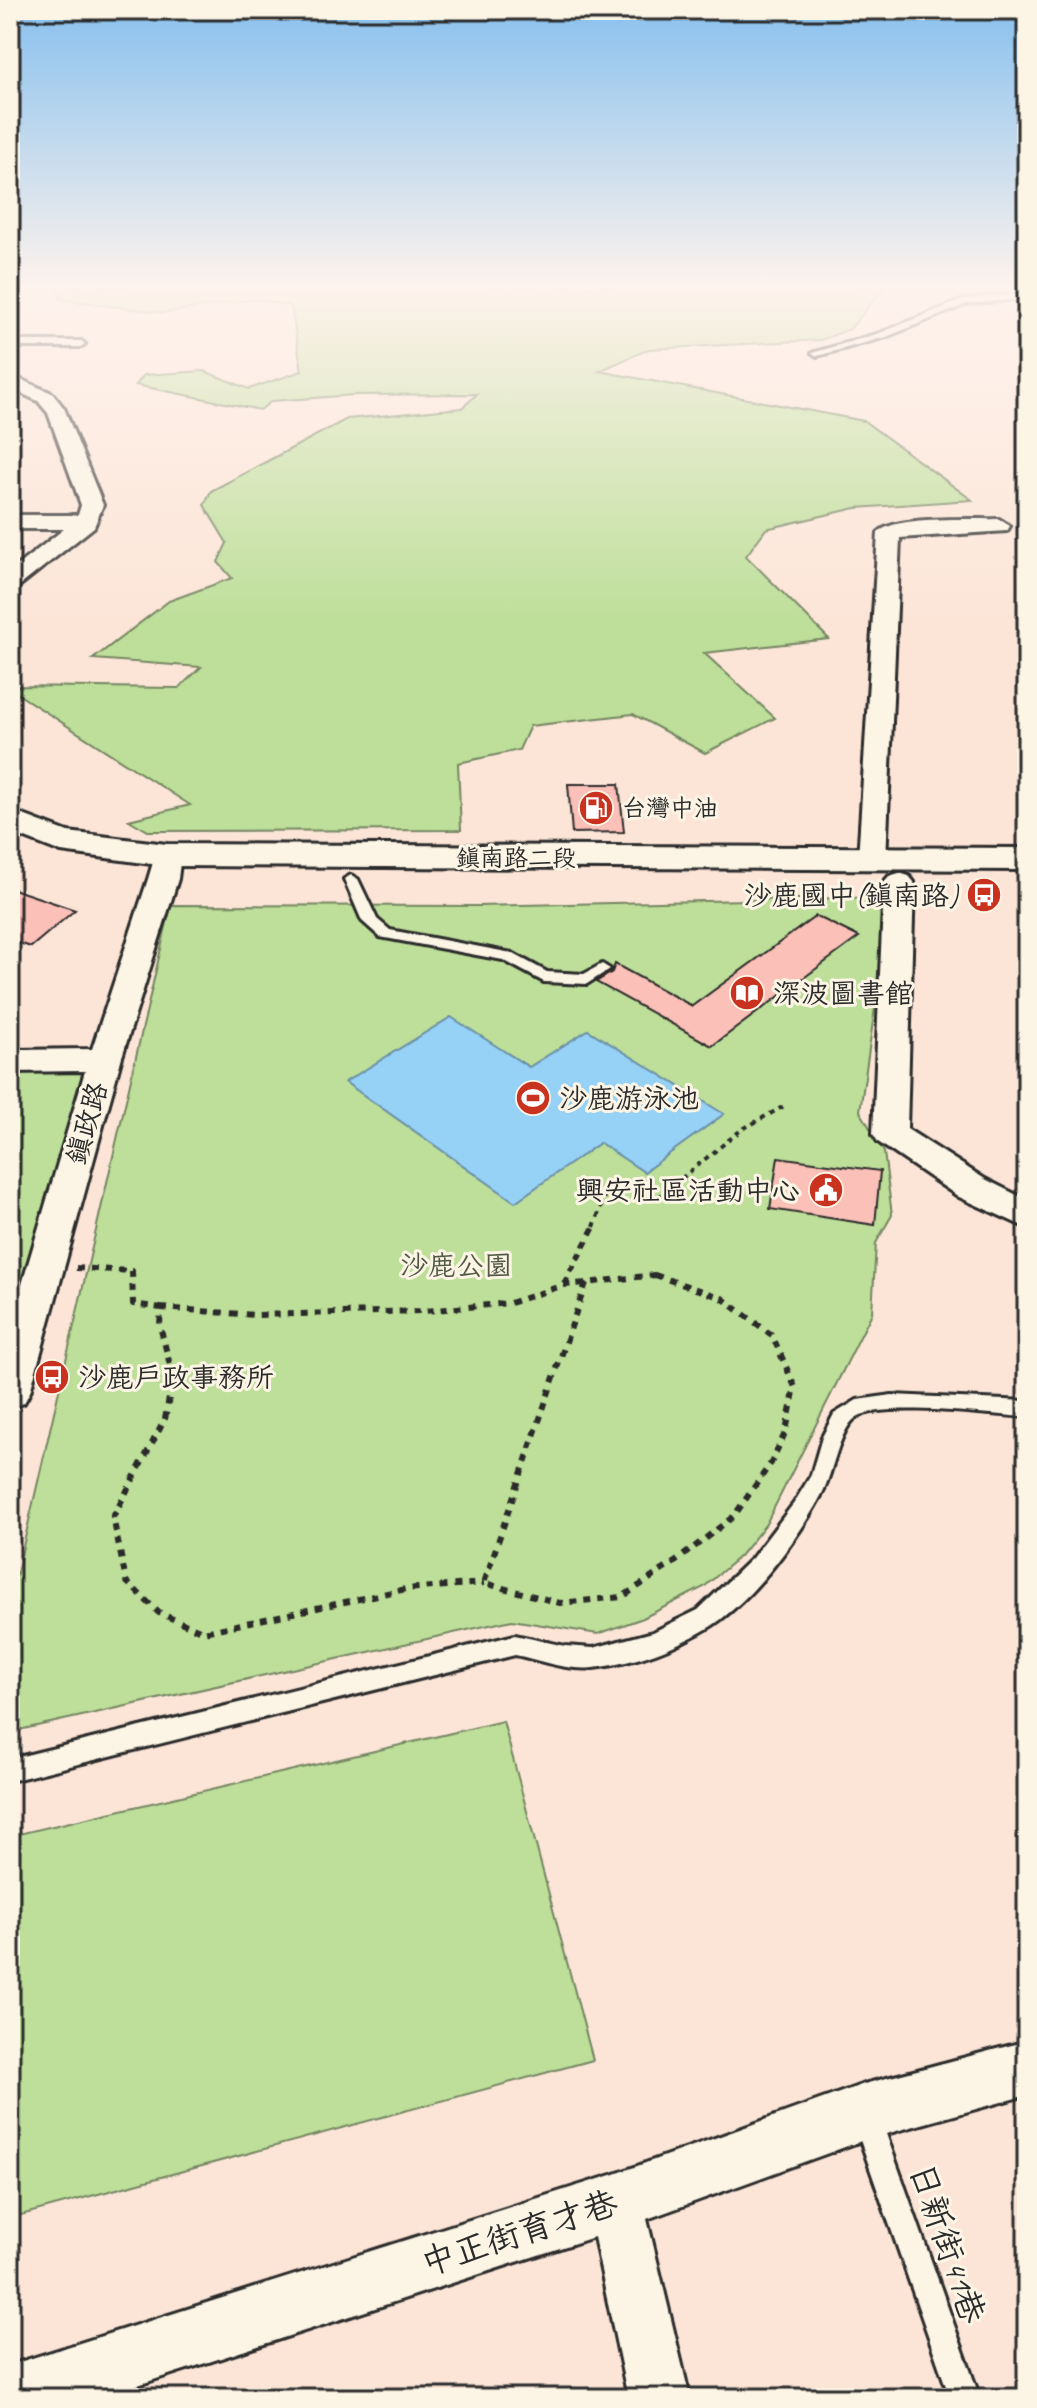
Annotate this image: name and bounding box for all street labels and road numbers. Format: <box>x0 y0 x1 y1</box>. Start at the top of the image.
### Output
street label: 鎮南路二段 <box>456 843 576 873</box>
street label: 鎮政路 <box>58 1078 115 1168</box>
street label: 日新街41巷 <box>900 2157 995 2329</box>
street label: 中正街育才巷 <box>416 2181 623 2284</box>

